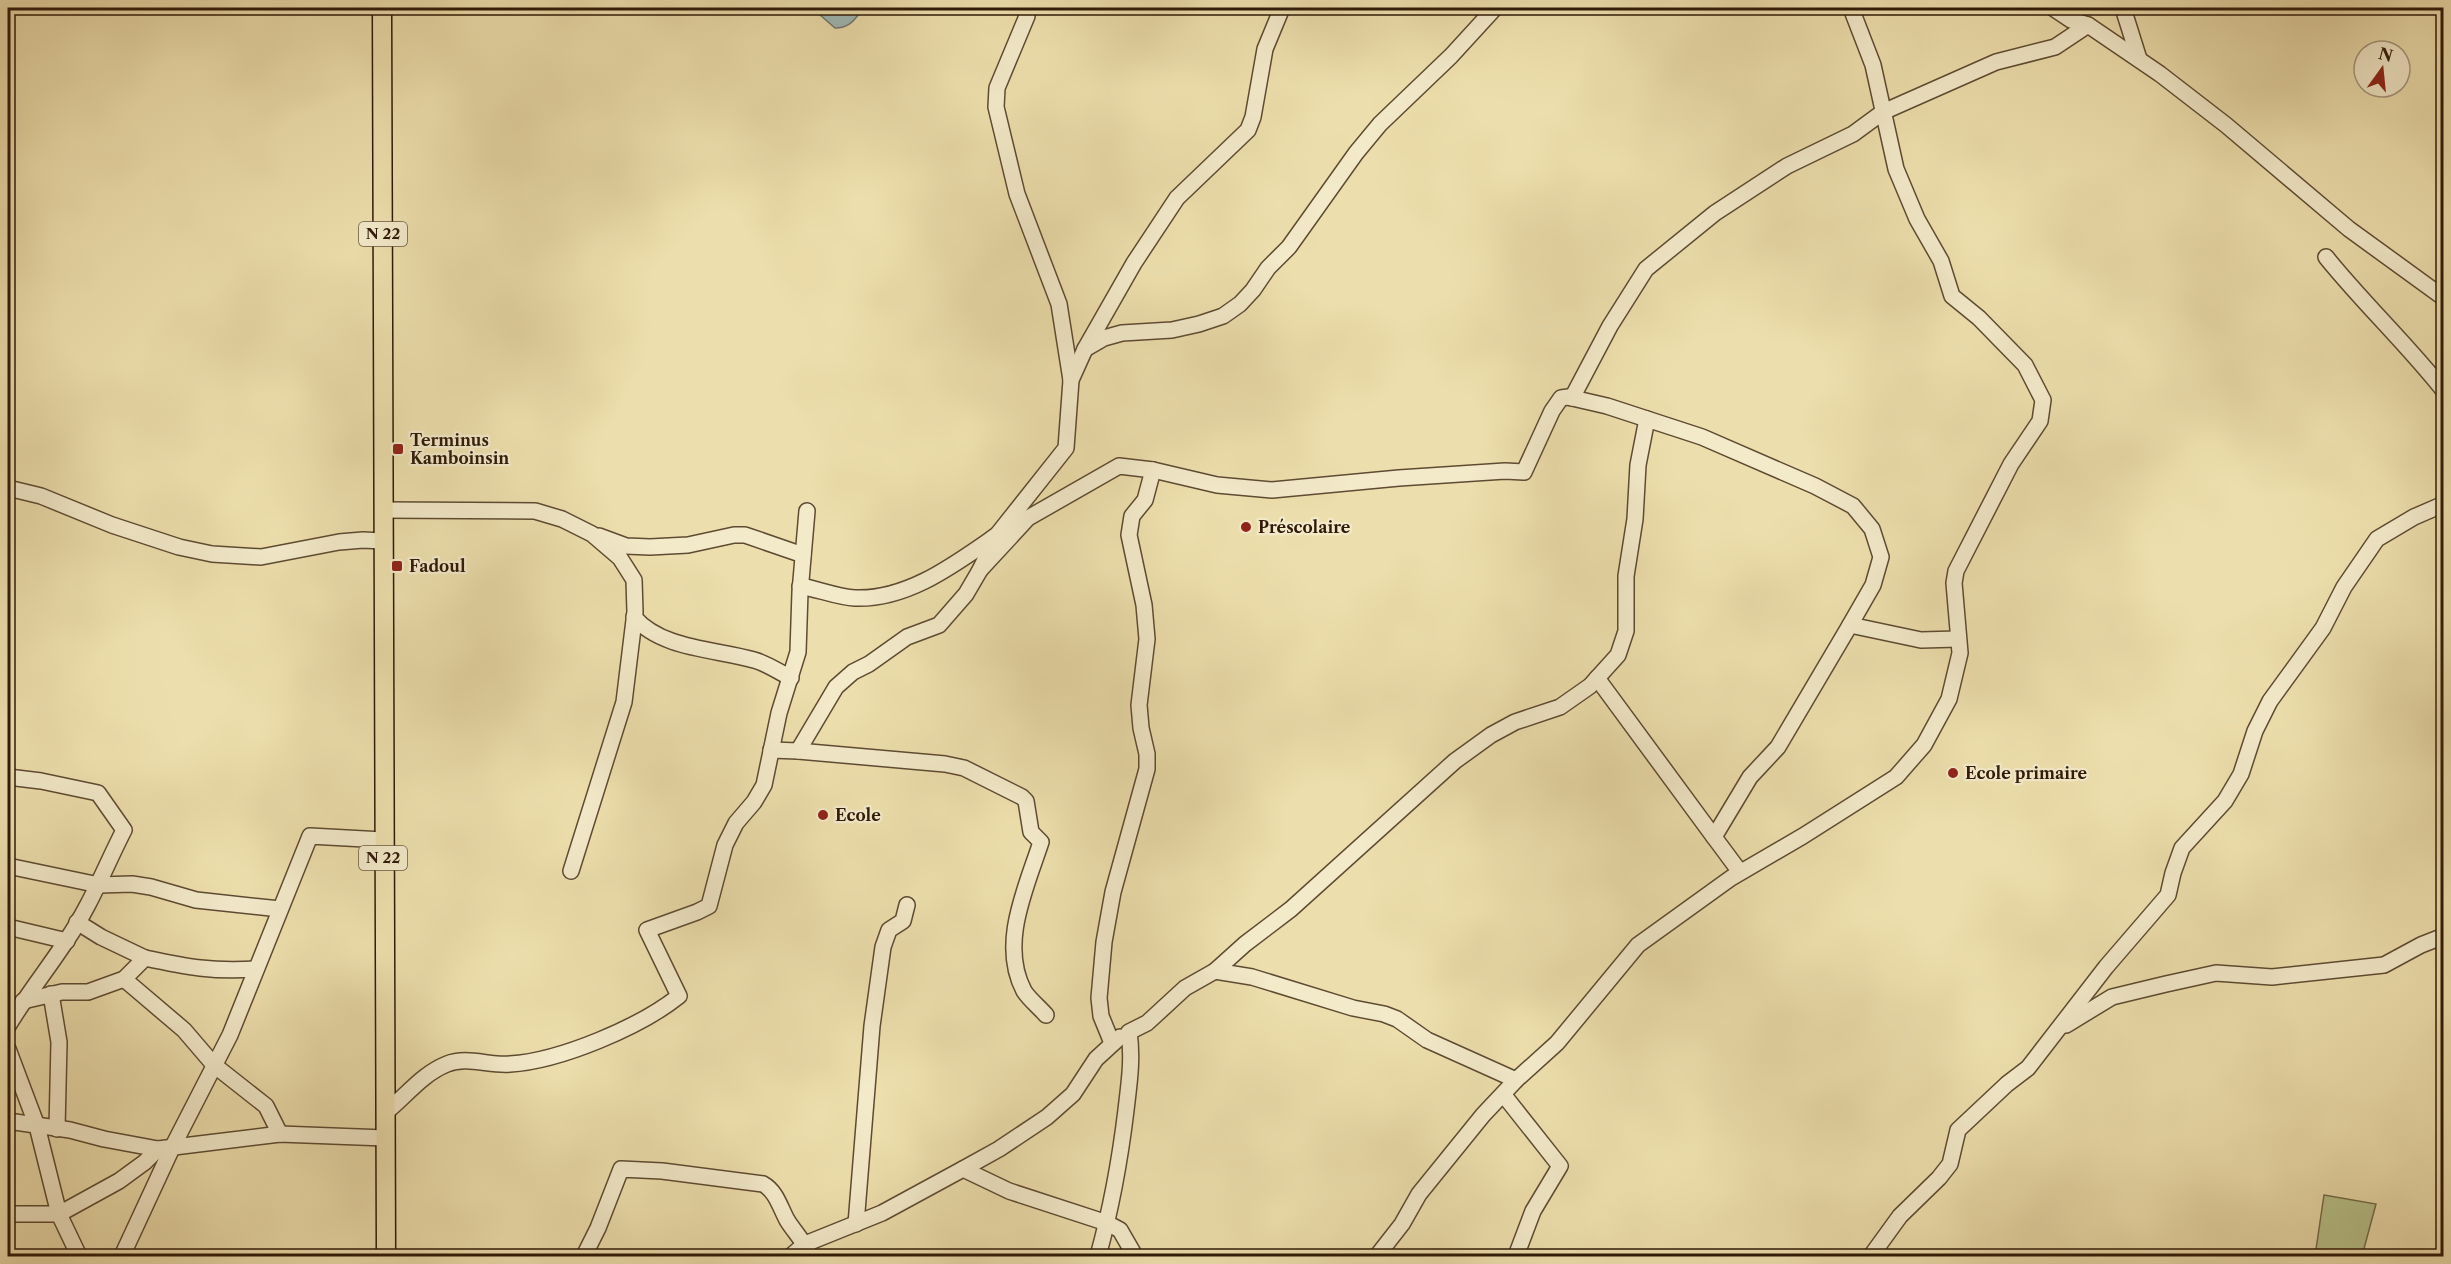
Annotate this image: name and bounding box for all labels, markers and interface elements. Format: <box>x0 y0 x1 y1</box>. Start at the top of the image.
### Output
north arrow <box>2352 39 2412 99</box>
text: N <box>2377 43 2395 66</box>
road number: N 22 <box>359 222 407 246</box>
place label: Terminus Kamboinsin <box>410 430 509 468</box>
marker: Terminus Kamboinsin <box>391 442 405 456</box>
place label: Préscolaire <box>1258 517 1351 537</box>
marker: Préscolaire <box>1239 520 1253 534</box>
place label: Fadoul <box>409 556 466 576</box>
marker: Fadoul <box>390 559 404 573</box>
place label: Ecole primaire <box>1965 763 2088 783</box>
marker: Ecole primaire <box>1946 766 1960 780</box>
place label: Ecole <box>835 805 881 825</box>
marker: Ecole <box>816 808 830 822</box>
road number: N 22 <box>359 846 407 870</box>

